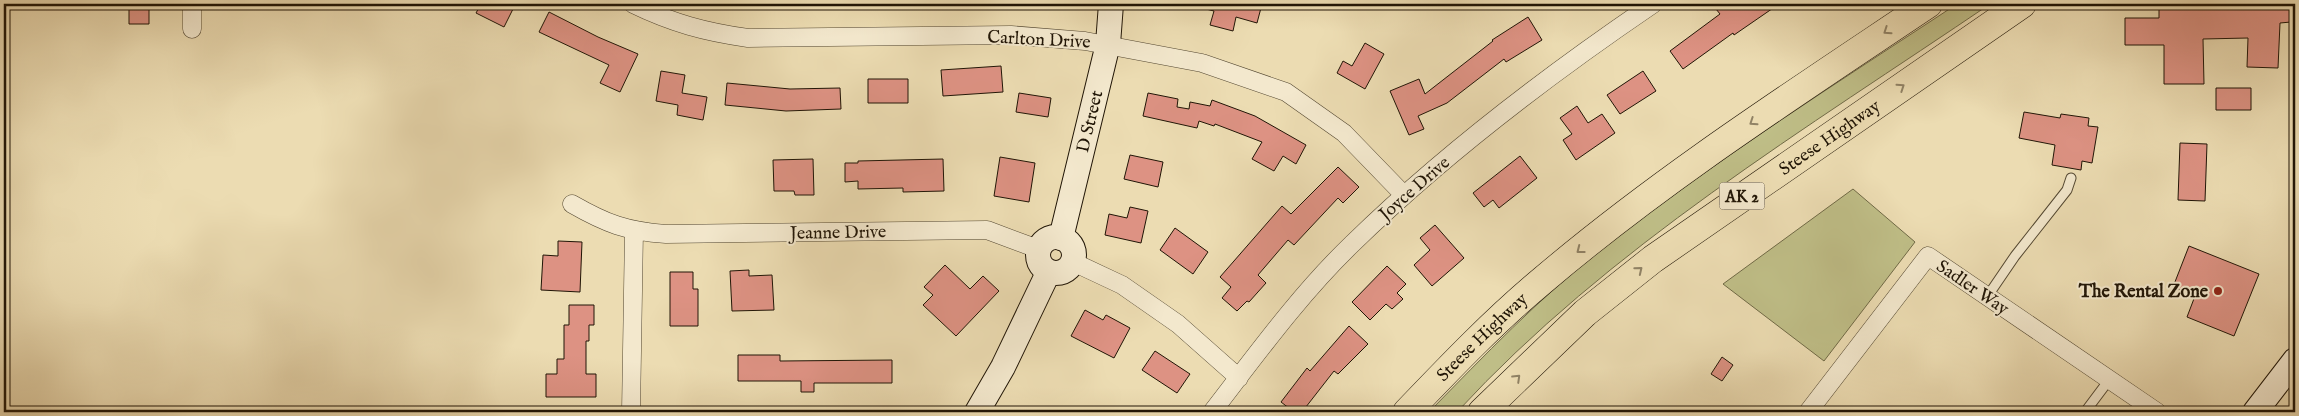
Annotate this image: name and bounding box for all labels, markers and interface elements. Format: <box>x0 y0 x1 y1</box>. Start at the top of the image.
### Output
one-way arrow <box>1884 25 1893 34</box>
street label: Carlton Drive <box>987 26 1091 55</box>
one-way arrow <box>1895 84 1904 93</box>
street label: D Street <box>1072 88 1109 155</box>
street label: Steese Highway <box>1775 95 1885 181</box>
one-way arrow <box>1749 116 1758 126</box>
street label: Joyce Drive <box>1373 152 1455 228</box>
road number: AK 2 <box>1720 182 1764 210</box>
street label: Jeanne Drive <box>788 221 886 246</box>
one-way arrow <box>1576 244 1586 253</box>
street label: Sadler Way <box>1931 256 2013 321</box>
one-way arrow <box>1633 267 1642 276</box>
place label: The Rental Zone <box>2078 281 2209 304</box>
marker: The Rental Zone <box>2212 285 2224 297</box>
street label: Steese Highway <box>1432 288 1533 387</box>
one-way arrow <box>1511 375 1520 384</box>

